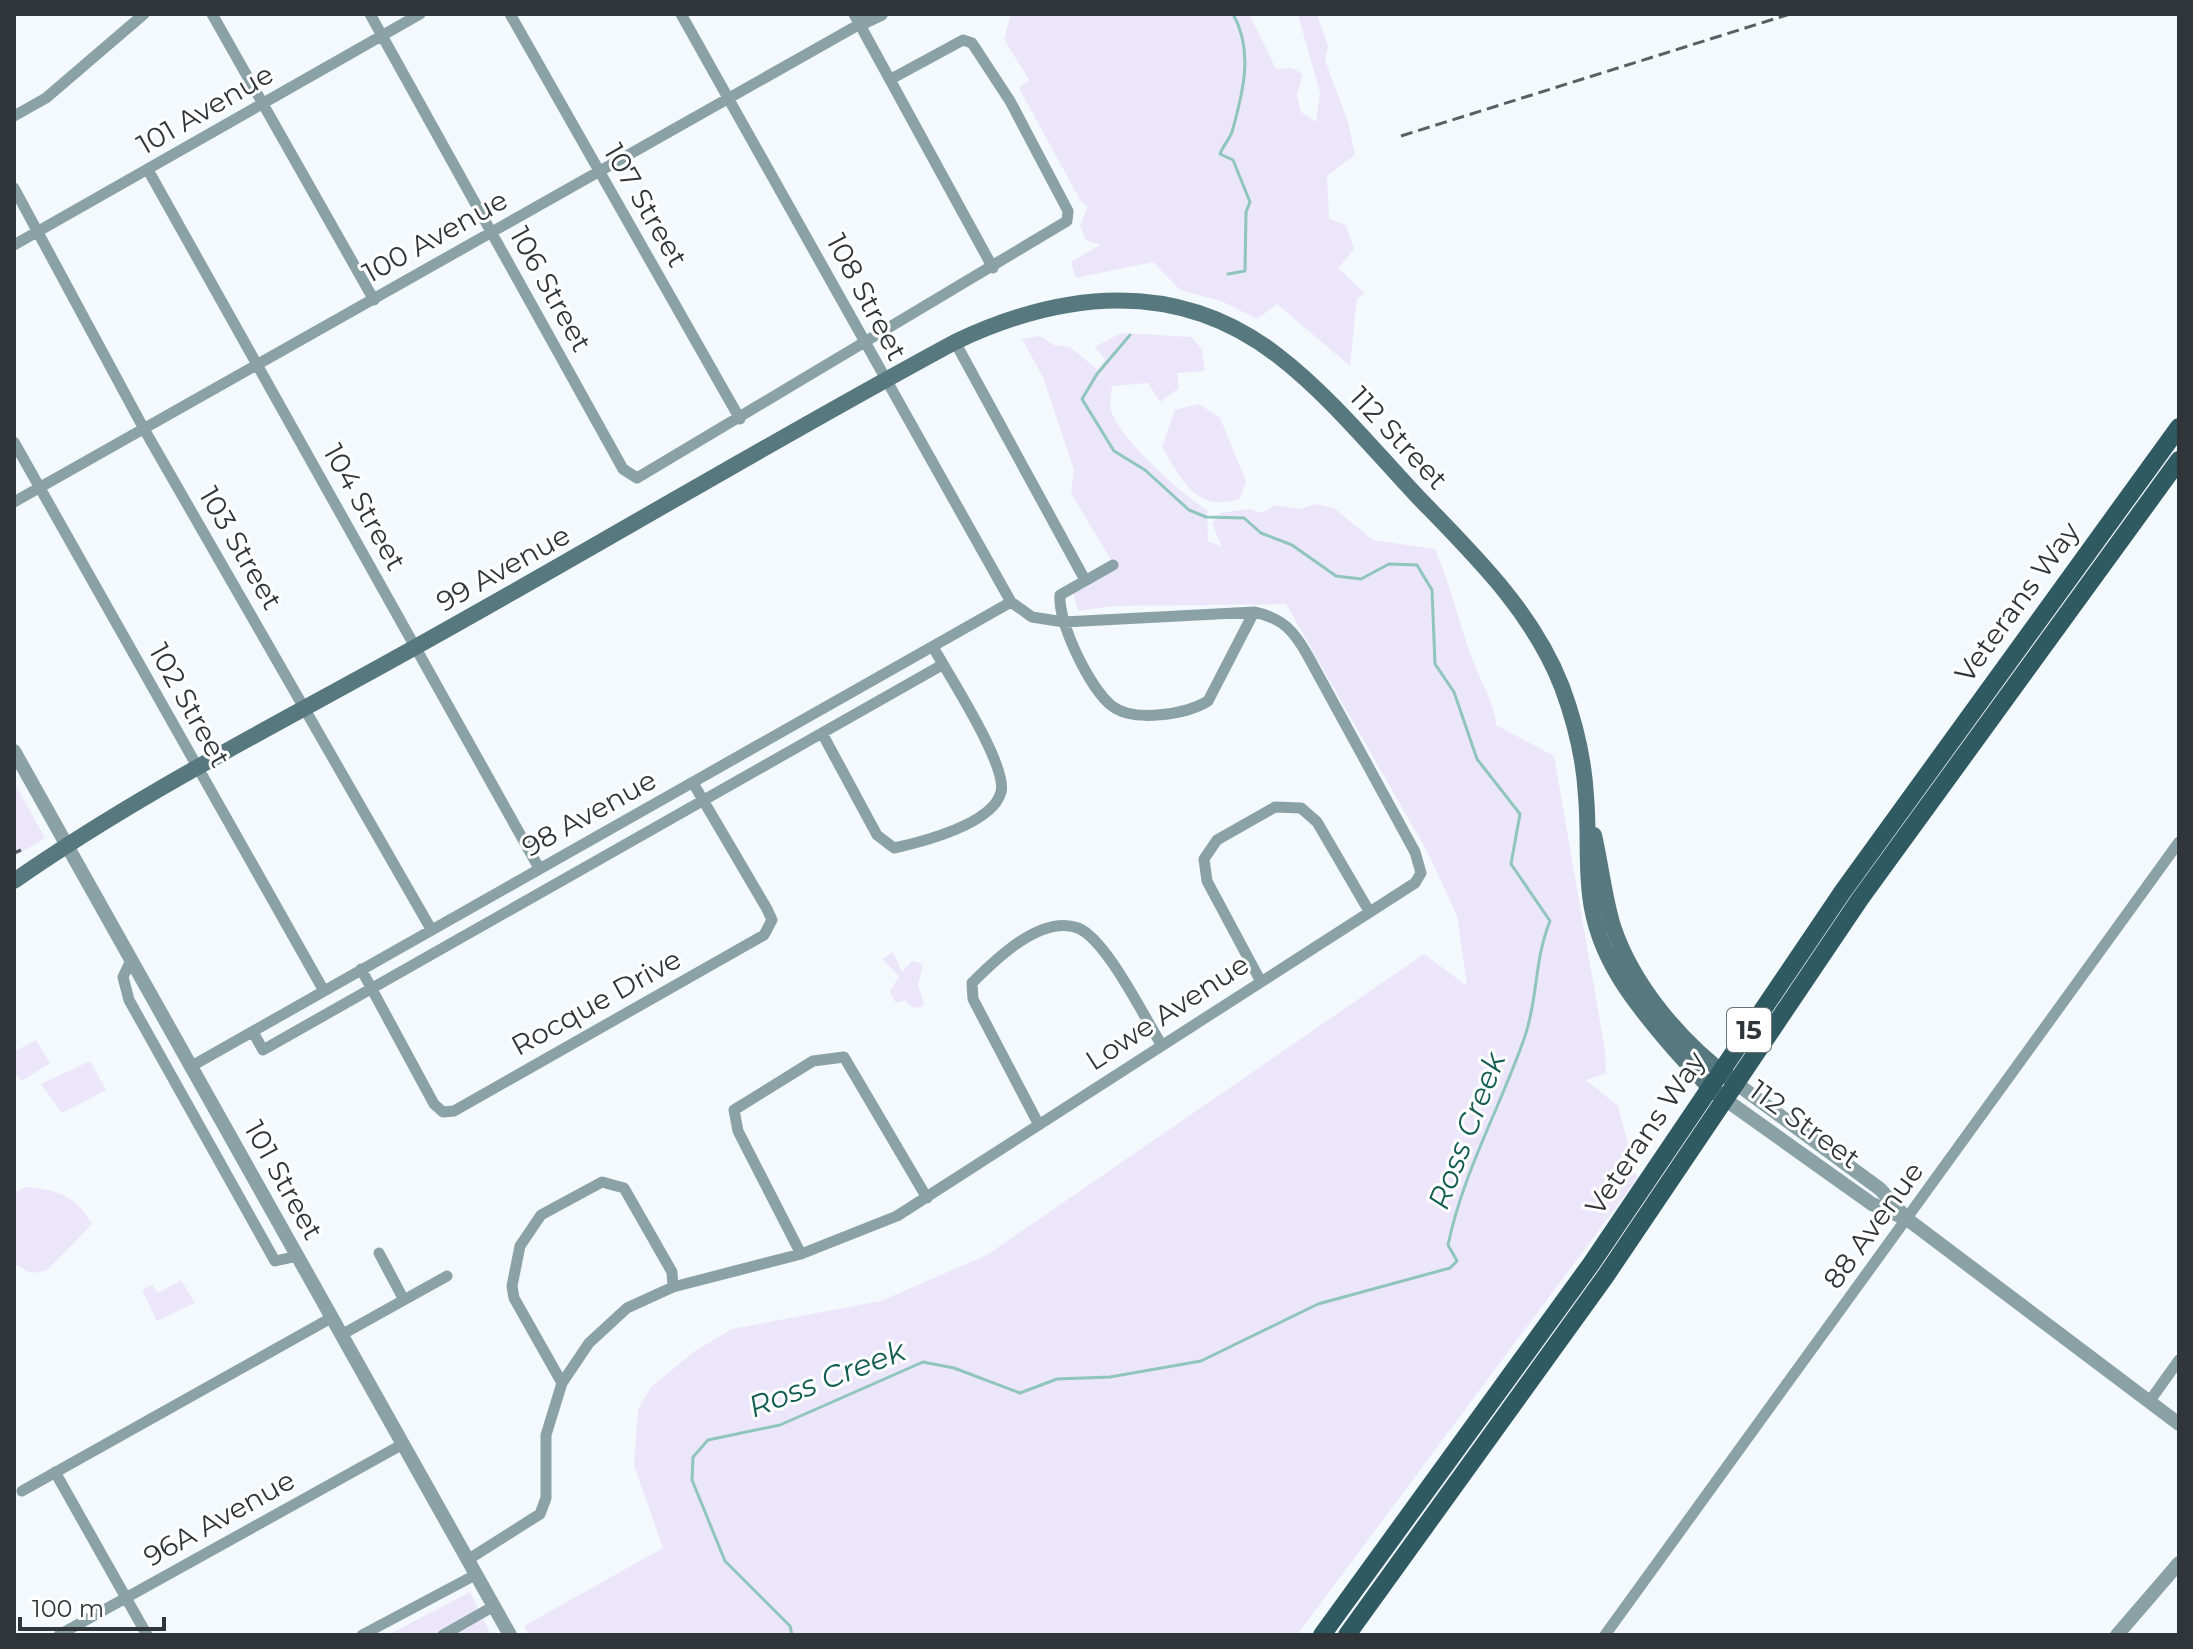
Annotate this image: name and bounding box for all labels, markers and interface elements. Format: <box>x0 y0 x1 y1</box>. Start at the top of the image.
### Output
street label: 101 Avenue <box>131 56 279 162</box>
street label: 107 Street <box>597 137 695 273</box>
street label: 100 Avenue <box>357 182 513 290</box>
street label: 106 Street <box>503 221 599 357</box>
street label: 108 Street <box>819 228 915 366</box>
street label: 112 Street <box>1343 380 1455 496</box>
street label: 104 Street <box>316 438 414 576</box>
street label: 103 Street <box>192 481 290 615</box>
street label: Veterans Way <box>1947 515 2087 689</box>
street label: 99 Avenue <box>430 517 576 619</box>
street label: 102 Street <box>142 637 238 773</box>
street label: 98 Avenue <box>516 762 662 864</box>
street label: Rocque Drive <box>505 941 687 1063</box>
street label: Lowe Avenue <box>1079 947 1255 1077</box>
road number: 15 <box>1727 1008 1771 1052</box>
street label: Veterans Way <box>1578 1044 1713 1221</box>
water label: Ross Creek <box>1420 1046 1514 1214</box>
street label: 112 Street <box>1743 1073 1867 1175</box>
street label: 101 Street <box>237 1115 331 1245</box>
street label: 88 Avenue <box>1816 1155 1930 1295</box>
water label: Ross Creek <box>743 1331 912 1425</box>
street label: 96A Avenue <box>138 1463 300 1573</box>
scale bar <box>20 1581 164 1631</box>
text: 100 m <box>32 1594 104 1623</box>

